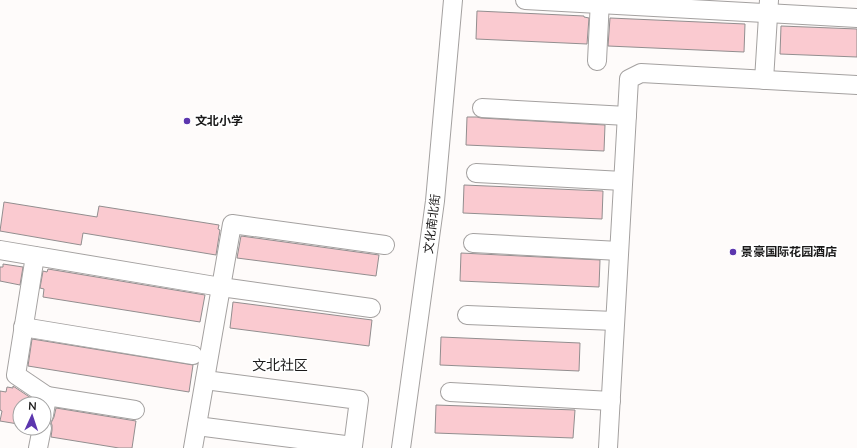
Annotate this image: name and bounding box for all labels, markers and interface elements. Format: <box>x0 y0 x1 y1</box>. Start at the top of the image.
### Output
place label: 文北小学 <box>195 113 243 128</box>
marker: 文北小学 <box>182 116 192 126</box>
street label: 文化南北街 <box>420 193 443 255</box>
place label: 景豪国际花园酒店 <box>741 244 837 259</box>
marker: 景豪国际花园酒店 <box>728 247 738 257</box>
district label: 文北社区 <box>252 356 308 373</box>
north arrow <box>12 396 52 436</box>
text: N <box>28 399 37 412</box>

